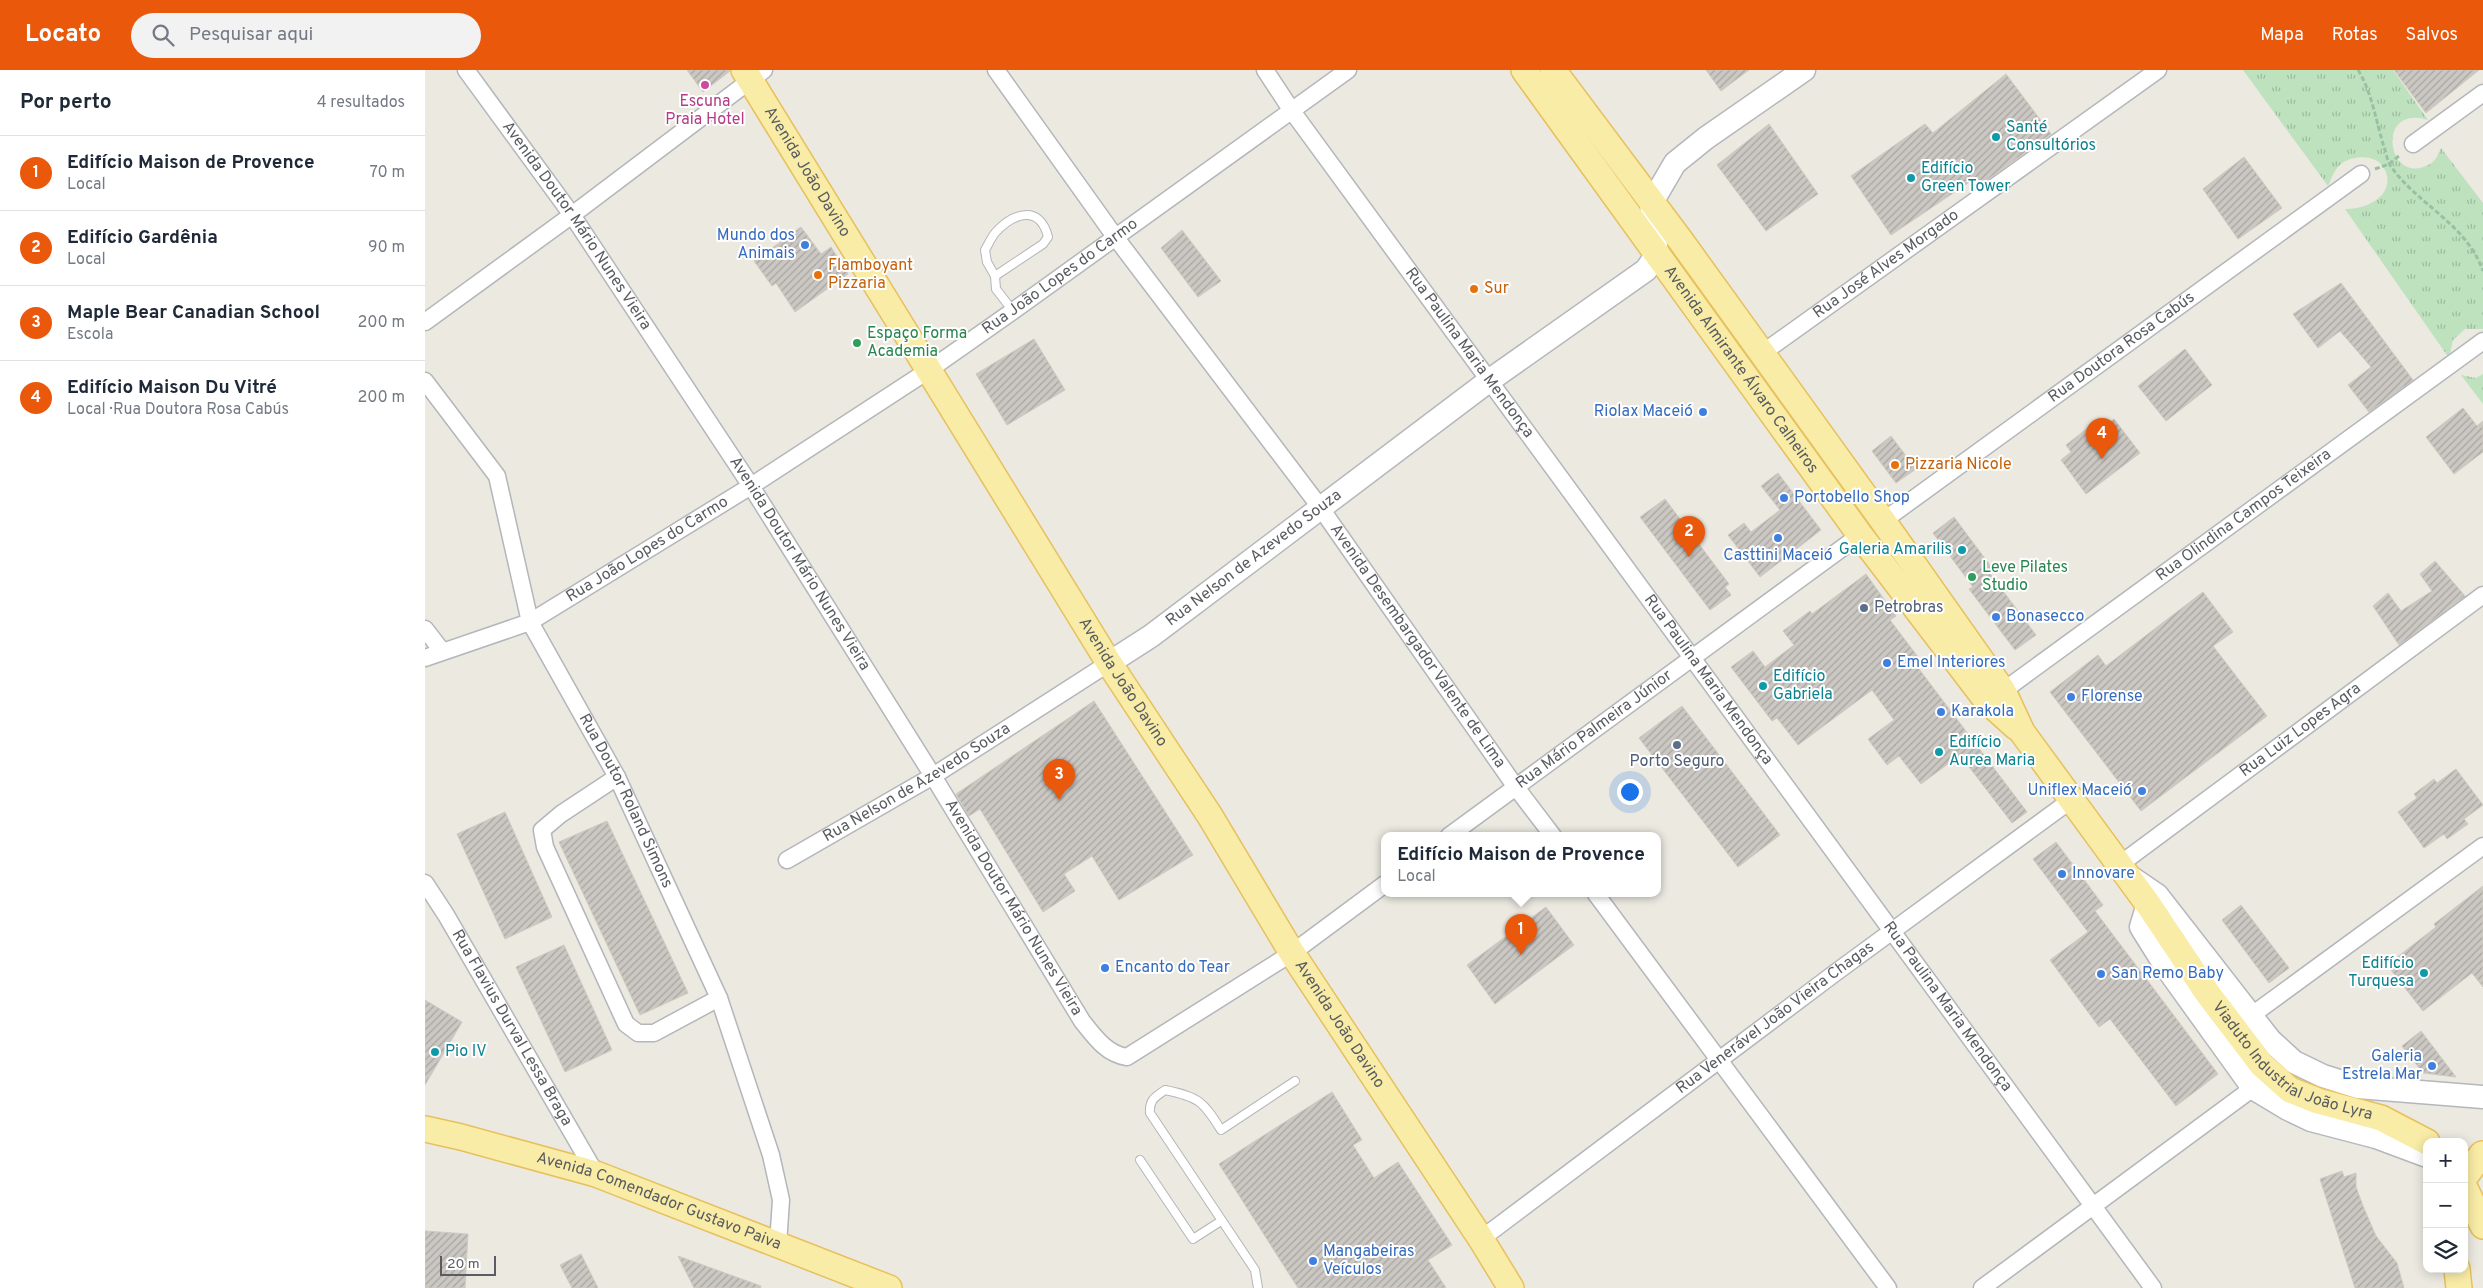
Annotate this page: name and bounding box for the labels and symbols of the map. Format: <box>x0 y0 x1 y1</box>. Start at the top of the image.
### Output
marker: Escuna Praia Hotel <box>699 79 711 91</box>
place label: Escuna Praia Hotel <box>665 92 745 130</box>
street label: Avenida João Davino <box>759 103 855 241</box>
street label: Avenida Doutor Mário Nunes Vieira <box>497 118 655 334</box>
place label: Santé Consultórios <box>2006 118 2096 156</box>
marker: Santé Consultórios <box>1990 131 2002 143</box>
place label: Edifício Green Tower <box>1921 159 2011 197</box>
marker: Edifício Green Tower <box>1905 172 1917 184</box>
street label: Rua José Alves Morgado <box>1809 205 1963 323</box>
street label: Rua João Lopes do Carmo <box>979 214 1142 339</box>
place label: Mundo dos Animais <box>717 226 795 264</box>
marker: Mundo dos Animais <box>799 239 811 251</box>
place label: Flamboyant Pizzaria <box>828 256 913 294</box>
street label: Avenida Almirante Álvaro Calheiros <box>1659 262 1822 478</box>
street label: Rua Paulina Maria Mendonça <box>1400 264 1538 442</box>
marker: Flamboyant Pizzaria <box>812 269 824 281</box>
place label: Sur <box>1484 279 1509 299</box>
marker: Sur <box>1468 283 1480 295</box>
street label: Rua Doutora Rosa Cabús <box>2045 288 2199 408</box>
place label: Espaço Forma Academia <box>867 324 967 362</box>
marker: Espaço Forma Academia <box>851 337 863 349</box>
place label: Riolax Maceió <box>1594 402 1693 422</box>
marker: Riolax Maceió <box>1697 406 1709 418</box>
pin: 4 <box>2086 418 2118 459</box>
street label: Rua Olindina Campos Teixeira <box>2152 445 2335 586</box>
street label: Avenida Doutor Mário Nunes Vieira <box>724 453 874 674</box>
place label: Pizzaria Nicole <box>1905 455 2012 475</box>
marker: Pizzaria Nicole <box>1889 459 1901 471</box>
street label: Rua Nelson de Azevedo Souza <box>1162 485 1346 631</box>
place label: Portobello Shop <box>1794 488 1910 508</box>
street label: Rua João Lopes do Carmo <box>563 492 732 607</box>
marker: Portobello Shop <box>1778 492 1790 504</box>
pin: 2 <box>1673 516 1705 557</box>
street label: Avenida Desembargador Valente de Lima <box>1325 520 1510 772</box>
marker: Casttini Maceió <box>1772 532 1784 544</box>
place label: Galeria Amarilis <box>1839 540 1952 560</box>
marker: Galeria Amarilis <box>1956 544 1968 556</box>
place label: Casttini Maceió <box>1723 546 1833 566</box>
place label: Leve Pilates Studio <box>1982 558 2068 596</box>
marker: Leve Pilates Studio <box>1966 571 1978 583</box>
street label: Rua Paulina Maria Mendonça <box>1639 591 1777 769</box>
place label: Petrobras <box>1874 598 1943 618</box>
marker: Petrobras <box>1858 602 1870 614</box>
place label: Bonasecco <box>2006 607 2084 627</box>
marker: Bonasecco <box>1990 611 2002 623</box>
street label: Avenida João Davino <box>1074 614 1172 751</box>
place label: Emel Interiores <box>1897 653 2006 673</box>
marker: Emel Interiores <box>1881 657 1893 669</box>
street label: Rua Mário Palmeira Júnior <box>1512 666 1676 794</box>
place label: Edifício Gabriela <box>1773 667 1833 705</box>
street label: Rua Luiz Lopes Agra <box>2236 679 2365 782</box>
marker: Edifício Gabriela <box>1757 680 1769 692</box>
place label: Florense <box>2081 687 2143 707</box>
marker: Florense <box>2065 691 2077 703</box>
place label: Karakola <box>1951 702 2014 722</box>
marker: Karakola <box>1935 706 1947 718</box>
street label: Rua Doutor Roland Simons <box>574 710 677 891</box>
street label: Rua Nelson de Azevedo Souza <box>820 719 1014 847</box>
place label: Edifício Aurea Maria <box>1949 733 2035 771</box>
marker: Porto Seguro <box>1671 739 1683 751</box>
marker: Edifício Aurea Maria <box>1933 746 1945 758</box>
place label: Porto Seguro <box>1629 752 1725 772</box>
pin: 3 <box>1043 759 1075 800</box>
your location <box>1617 779 1643 805</box>
place label: Uniflex Maceió <box>2027 781 2132 801</box>
marker: Uniflex Maceió <box>2136 785 2148 797</box>
street label: Avenida Doutor Mário Nunes Vieira <box>940 796 1086 1019</box>
place label: Innovare <box>2072 864 2135 884</box>
marker: Innovare <box>2056 868 2068 880</box>
pin: 1 <box>1505 914 1537 955</box>
street label: Rua Paulina Maria Mendonça <box>1878 918 2016 1096</box>
street label: Rua Flavius Durval Lessa Braga <box>447 926 576 1130</box>
street label: Rua Venerável João Vieira Chagas <box>1672 937 1878 1099</box>
place label: Edifício Turquesa <box>2348 954 2414 992</box>
street label: Avenida João Davino <box>1290 957 1389 1092</box>
place label: Encanto do Tear <box>1115 958 1230 978</box>
marker: Encanto do Tear <box>1099 962 1111 974</box>
place label: San Remo Baby <box>2111 964 2224 984</box>
marker: Edifício Turquesa <box>2418 967 2430 979</box>
marker: San Remo Baby <box>2095 968 2107 980</box>
street label: Viaduto Industrial João Lyra <box>2207 997 2375 1125</box>
place label: Pio IV <box>445 1042 487 1062</box>
marker: Pio IV <box>429 1046 441 1058</box>
place label: Galeria Estrela Mar <box>2342 1047 2422 1085</box>
marker: Galeria Estrela Mar <box>2426 1060 2438 1072</box>
street label: Avenida Comendador Gustavo Paiva <box>534 1148 784 1255</box>
place label: Mangabeiras Veículos <box>1323 1242 1415 1280</box>
scale bar <box>440 1253 496 1276</box>
marker: Mangabeiras Veículos <box>1307 1255 1319 1267</box>

